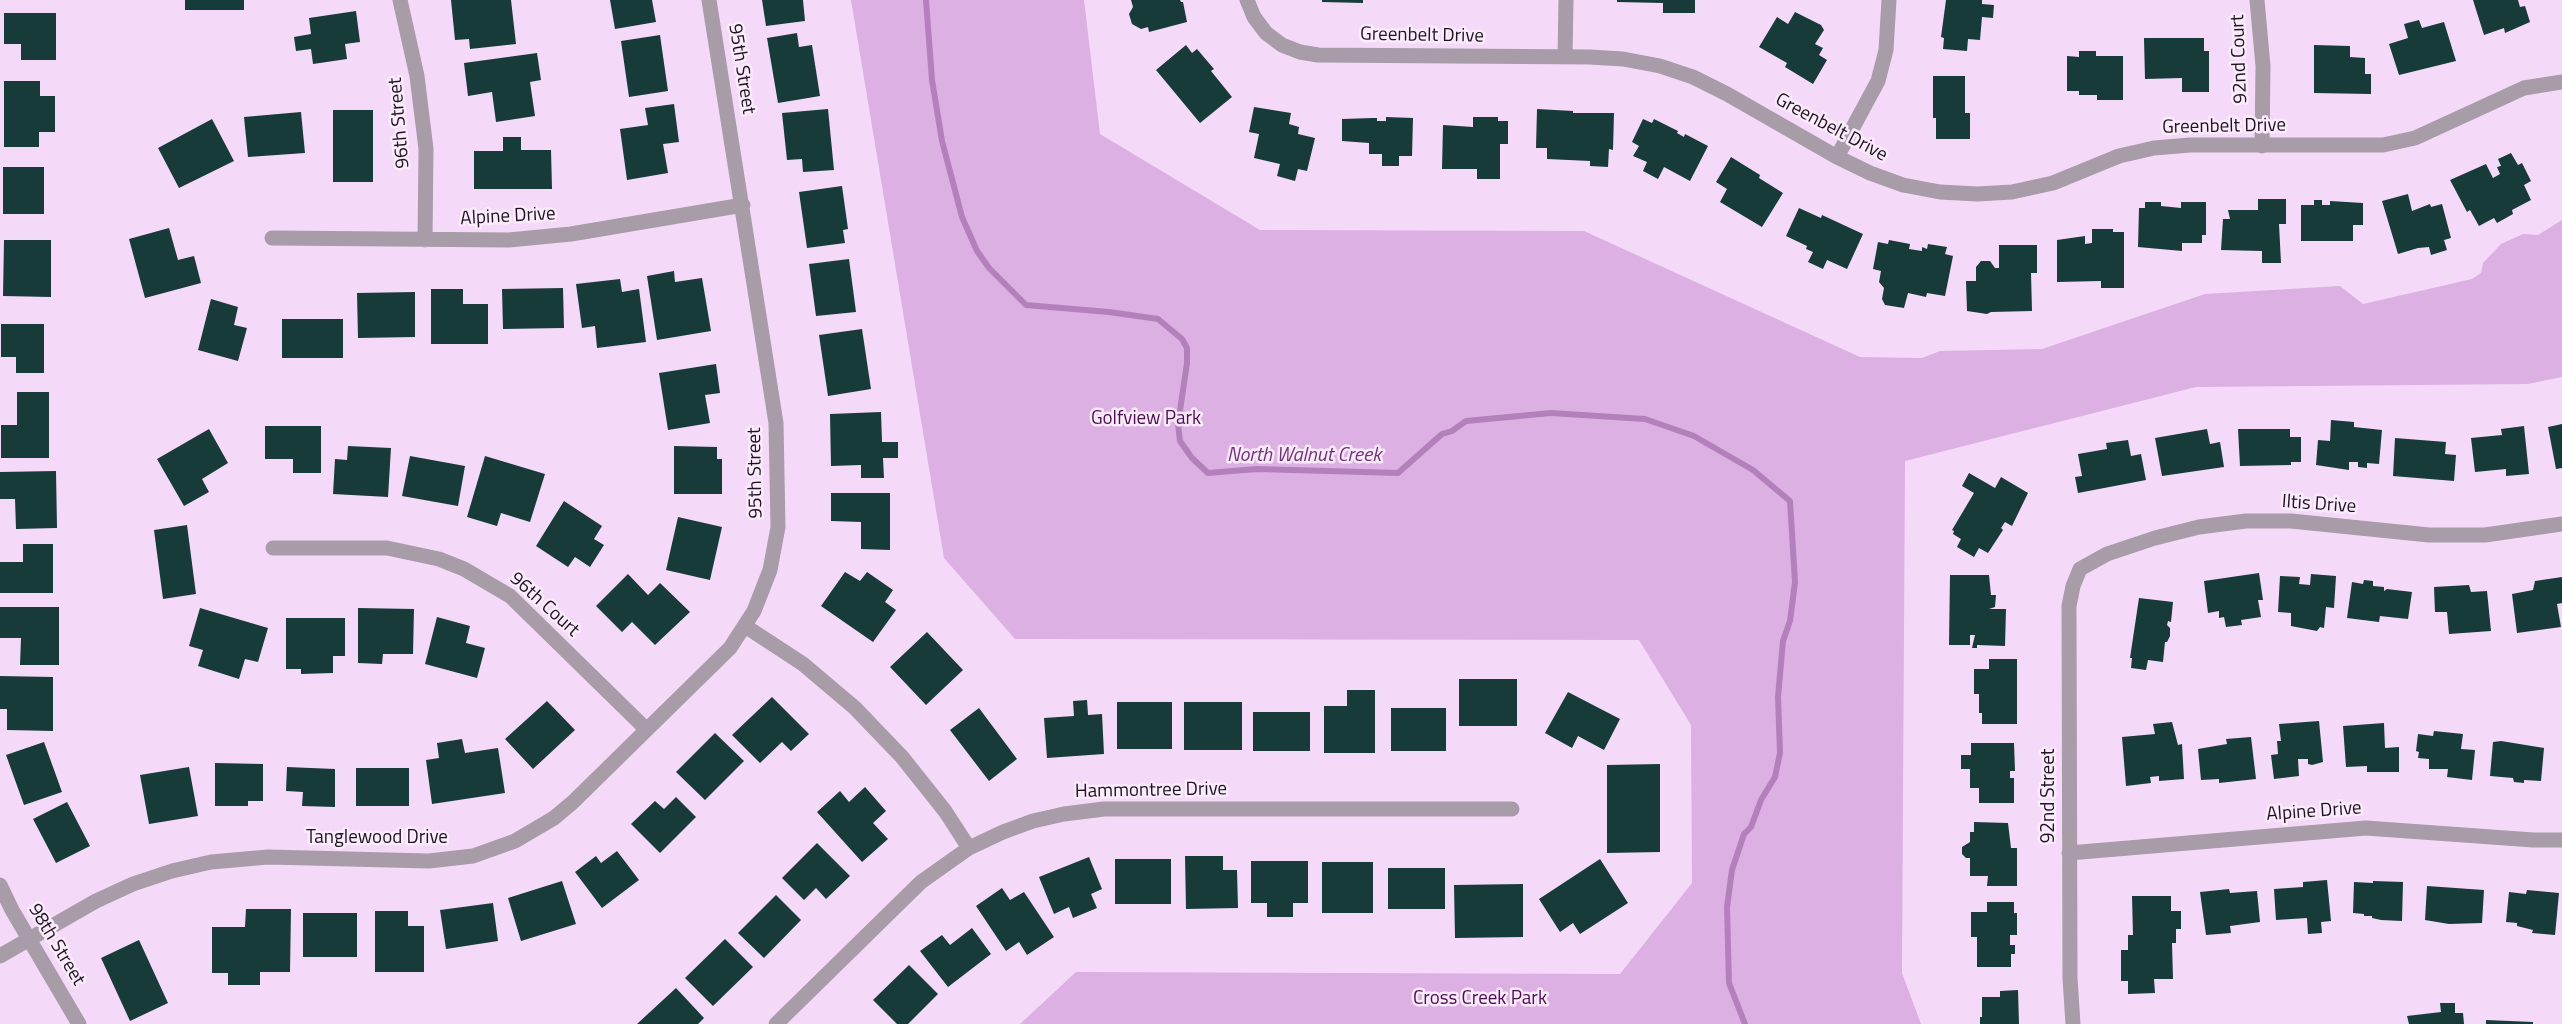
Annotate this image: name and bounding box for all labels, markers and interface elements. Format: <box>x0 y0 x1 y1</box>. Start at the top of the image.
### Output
street label: 92nd Court <box>2227 14 2253 104</box>
street label: 95th Street <box>723 22 759 116</box>
street label: Greenbelt Drive <box>1360 24 1484 48</box>
street label: 96th Street <box>385 77 415 169</box>
street label: Greenbelt Drive <box>1771 89 1891 167</box>
street label: Greenbelt Drive <box>2162 115 2286 139</box>
street label: Alpine Drive <box>460 203 556 231</box>
park label: Golfview Park <box>1091 408 1201 430</box>
street label: 95th Street <box>744 427 768 519</box>
water label: North Walnut Creek <box>1227 444 1381 468</box>
street label: Iltis Drive <box>2281 491 2357 519</box>
street label: 96th Court <box>504 568 584 642</box>
street label: 92nd Street <box>2038 749 2060 843</box>
street label: Hammontree Drive <box>1075 778 1227 804</box>
street label: Alpine Drive <box>2266 797 2362 827</box>
street label: Tanglewood Drive <box>306 827 448 849</box>
street label: 98th Street <box>23 900 89 990</box>
park label: Cross Creek Park <box>1413 988 1547 1010</box>

